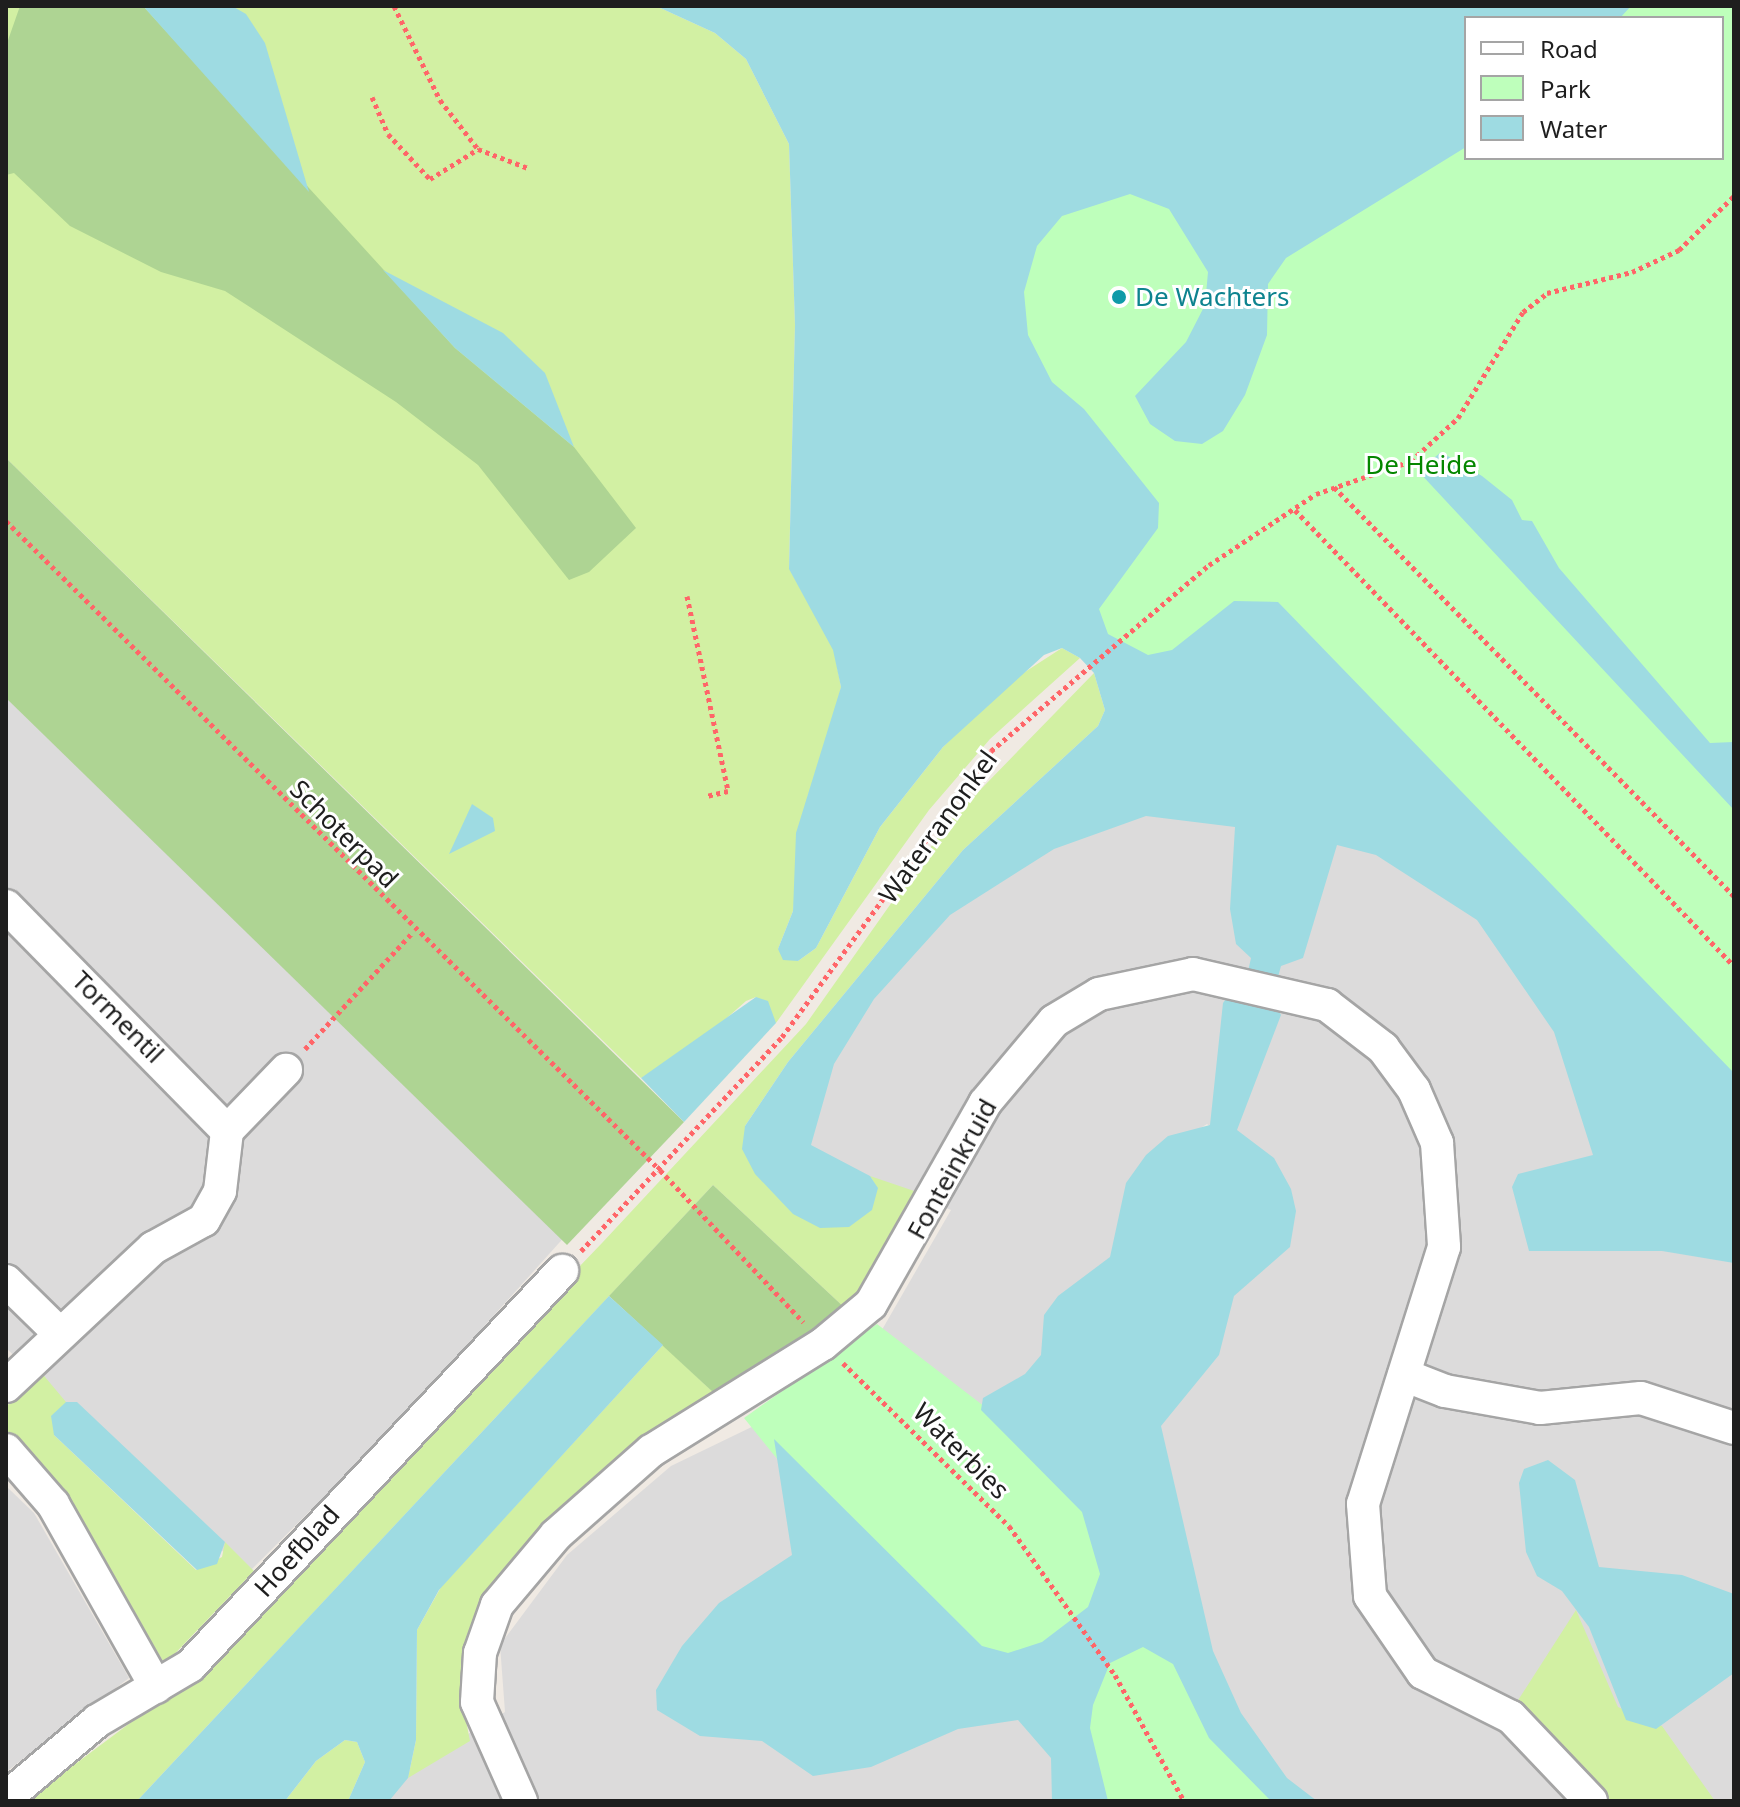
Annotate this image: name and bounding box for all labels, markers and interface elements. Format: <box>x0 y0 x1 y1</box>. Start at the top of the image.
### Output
legend <box>1464 16 1724 160</box>
text: Road <box>1540 32 1598 65</box>
text: Park <box>1540 72 1591 105</box>
text: Water <box>1540 112 1607 145</box>
place label: De Wachters <box>1135 281 1289 313</box>
marker: De Wachters <box>1110 288 1128 306</box>
park label: De Heide <box>1365 449 1477 481</box>
street label: Waterranonkel <box>872 745 1004 909</box>
street label: Schoterpad <box>284 774 404 894</box>
street label: Tormentil <box>66 965 170 1069</box>
street label: Fonteinkruid <box>901 1093 1003 1245</box>
street label: Waterbies <box>907 1397 1015 1505</box>
street label: Hoefblad <box>248 1499 346 1603</box>

